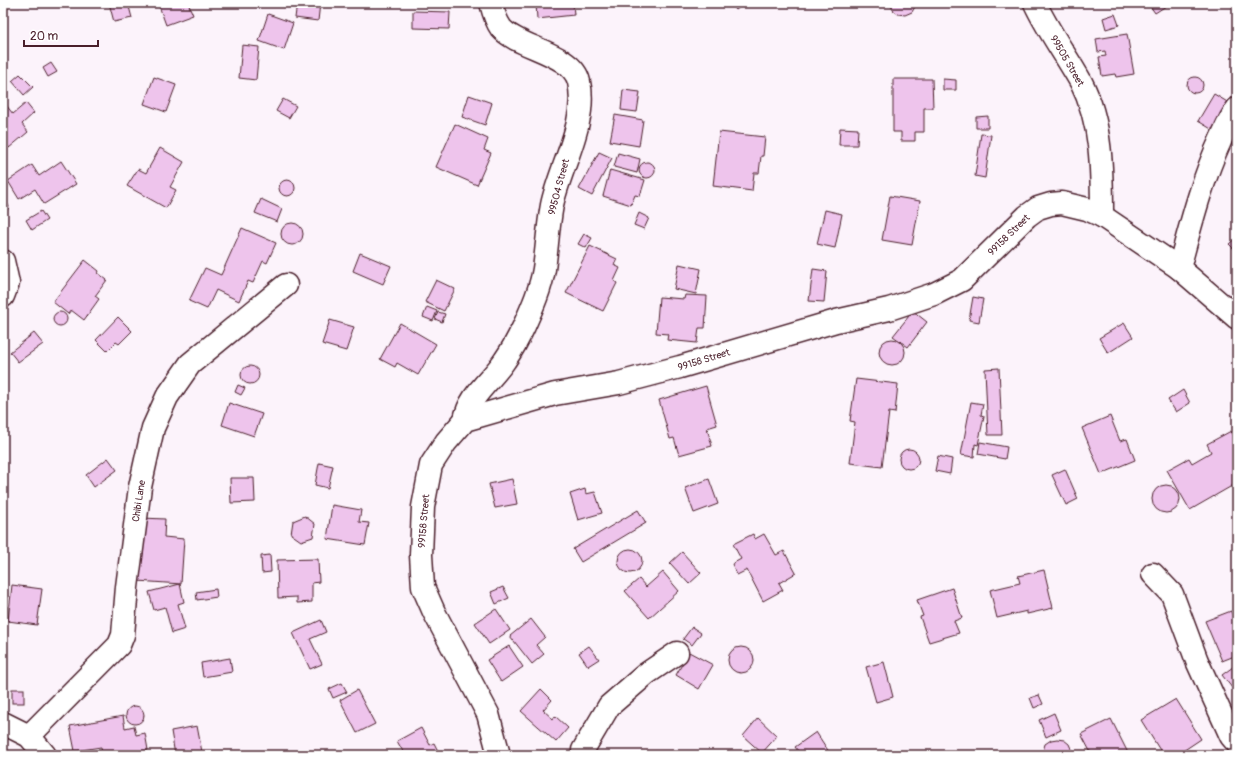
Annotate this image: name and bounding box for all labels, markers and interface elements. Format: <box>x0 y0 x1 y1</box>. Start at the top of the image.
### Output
scale bar <box>24 22 98 48</box>
text: 20 m <box>30 29 59 44</box>
street label: 99505 Street <box>1047 33 1087 90</box>
street label: 99504 Street <box>546 157 573 216</box>
street label: 99158 Street <box>985 211 1033 258</box>
street label: 99158 Street <box>676 346 732 374</box>
street label: Chibi Lane <box>130 479 148 523</box>
street label: 99158 Street <box>416 493 432 548</box>

